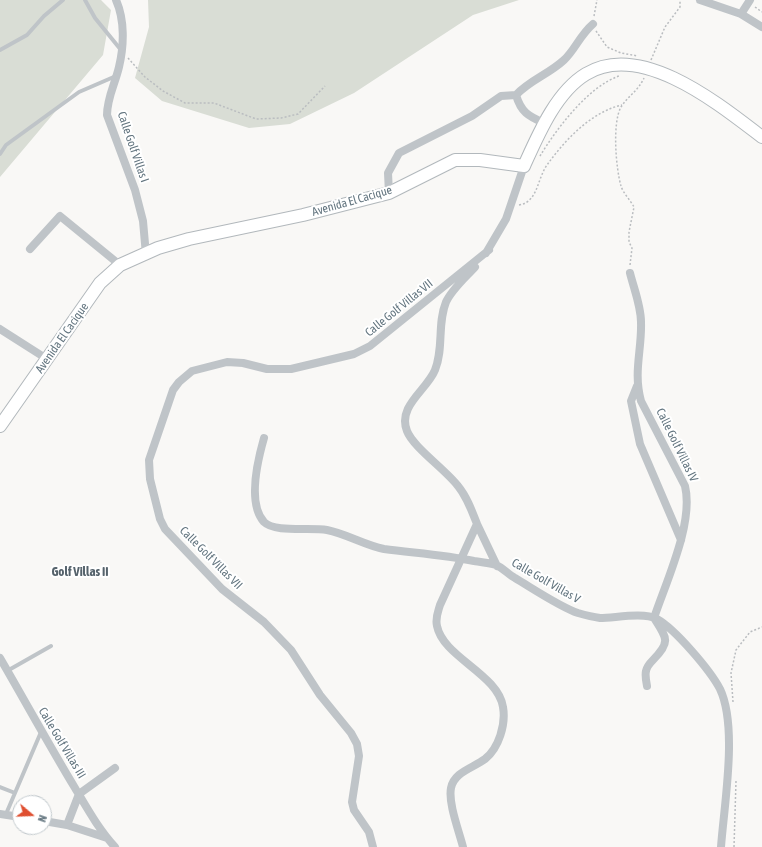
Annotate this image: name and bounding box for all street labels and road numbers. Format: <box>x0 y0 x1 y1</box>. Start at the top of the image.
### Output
street label: Calle Golf Villas I <box>114 110 152 184</box>
street label: Avenida El Cacique <box>310 183 394 219</box>
street label: Calle Golf Villas VII <box>362 276 436 340</box>
street label: Avenida El Cacique <box>32 300 92 376</box>
street label: Calle Golf Villas IV <box>653 406 701 484</box>
street label: Calle Golf Villas VII <box>177 524 245 592</box>
street label: Calle Golf Villas V <box>509 556 583 606</box>
street label: Calle Golf Villas III <box>35 705 89 781</box>

